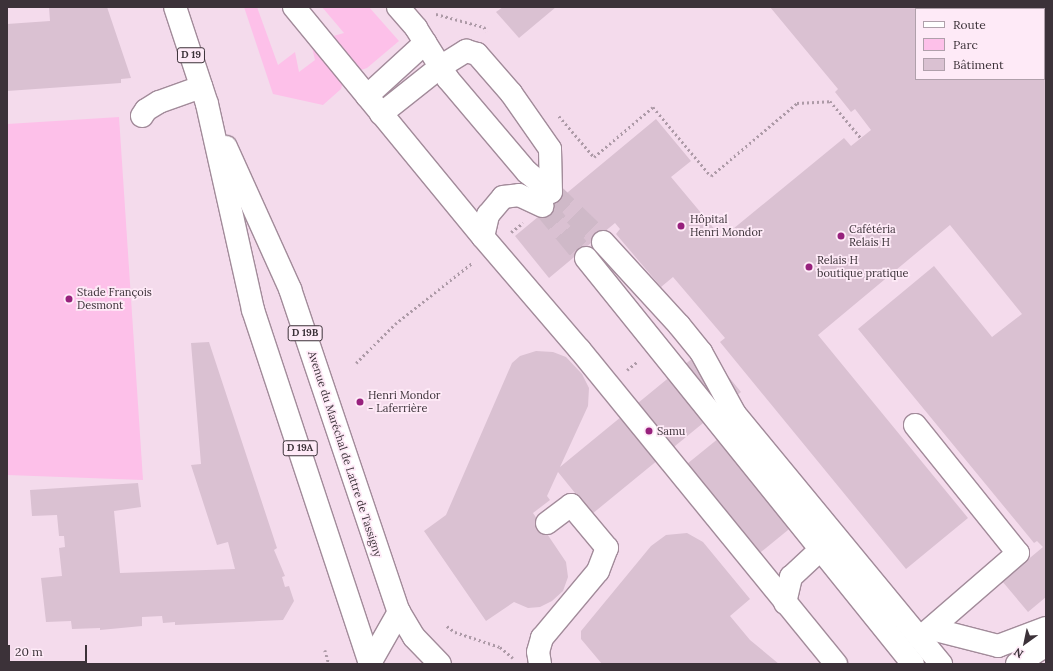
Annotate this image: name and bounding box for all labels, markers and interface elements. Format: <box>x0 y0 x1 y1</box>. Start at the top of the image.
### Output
legend <box>915 8 1045 80</box>
text: Route <box>953 17 986 32</box>
text: Parc <box>953 37 978 52</box>
road number: D 19 <box>176 47 206 63</box>
text: Bâtiment <box>953 57 1004 72</box>
place label: Hôpital Henri Mondor <box>690 213 763 239</box>
marker: Hôpital Henri Mondor <box>675 220 687 232</box>
place label: Cafétéria Relais H <box>849 223 896 249</box>
marker: Cafétéria Relais H <box>836 231 846 241</box>
place label: Relais H boutique pratique <box>817 254 909 280</box>
marker: Relais H boutique pratique <box>804 262 814 272</box>
place label: Stade François Desmont <box>77 286 152 312</box>
marker: Stade François Desmont <box>64 294 74 304</box>
road number: D 19B <box>287 325 323 341</box>
street label: Avenue du Maréchal de Lattre de Tassigny <box>305 349 385 559</box>
place label: Henri Mondor - Laferrière <box>368 389 441 415</box>
marker: Henri Mondor - Laferrière <box>355 397 365 407</box>
place label: Samu <box>657 424 685 438</box>
marker: Samu <box>644 426 654 436</box>
road number: D 19A <box>282 440 318 456</box>
north arrow <box>1005 623 1045 663</box>
scale bar <box>10 637 89 663</box>
text: 20 m <box>15 644 43 659</box>
text: N <box>1011 645 1026 661</box>

